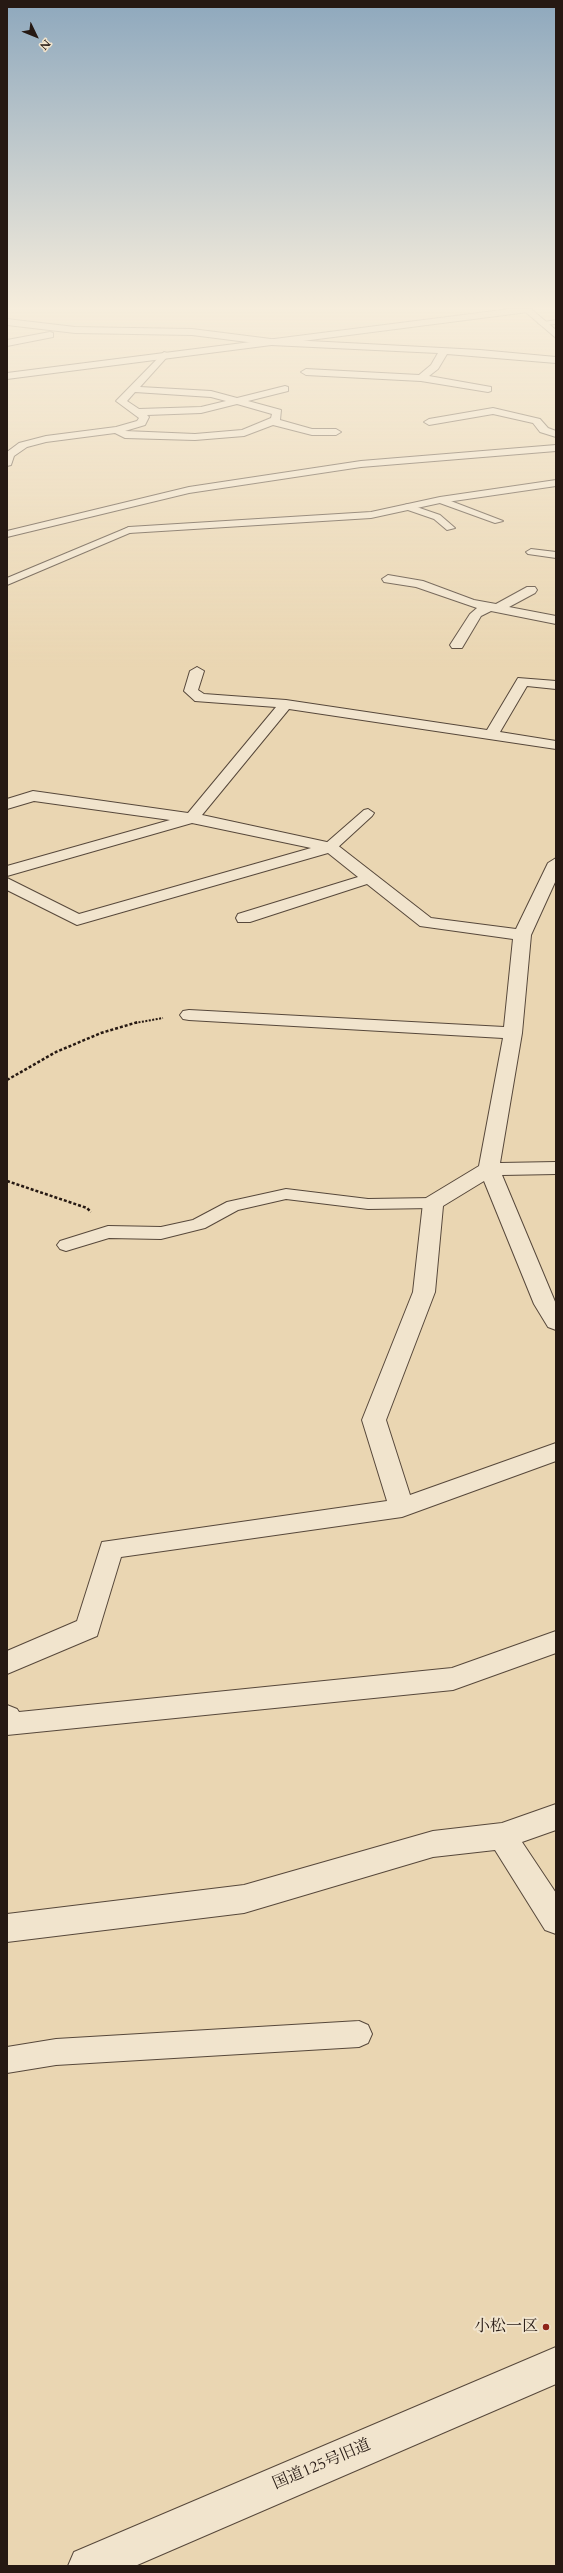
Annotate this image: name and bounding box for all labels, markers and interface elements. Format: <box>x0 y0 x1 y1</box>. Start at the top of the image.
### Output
north arrow <box>16 16 56 56</box>
text: N <box>36 36 54 53</box>
place label: 小松一区 <box>474 2317 538 2337</box>
marker: 小松一区 <box>541 2322 551 2332</box>
street label: 国道125号旧道 <box>270 2436 374 2494</box>

